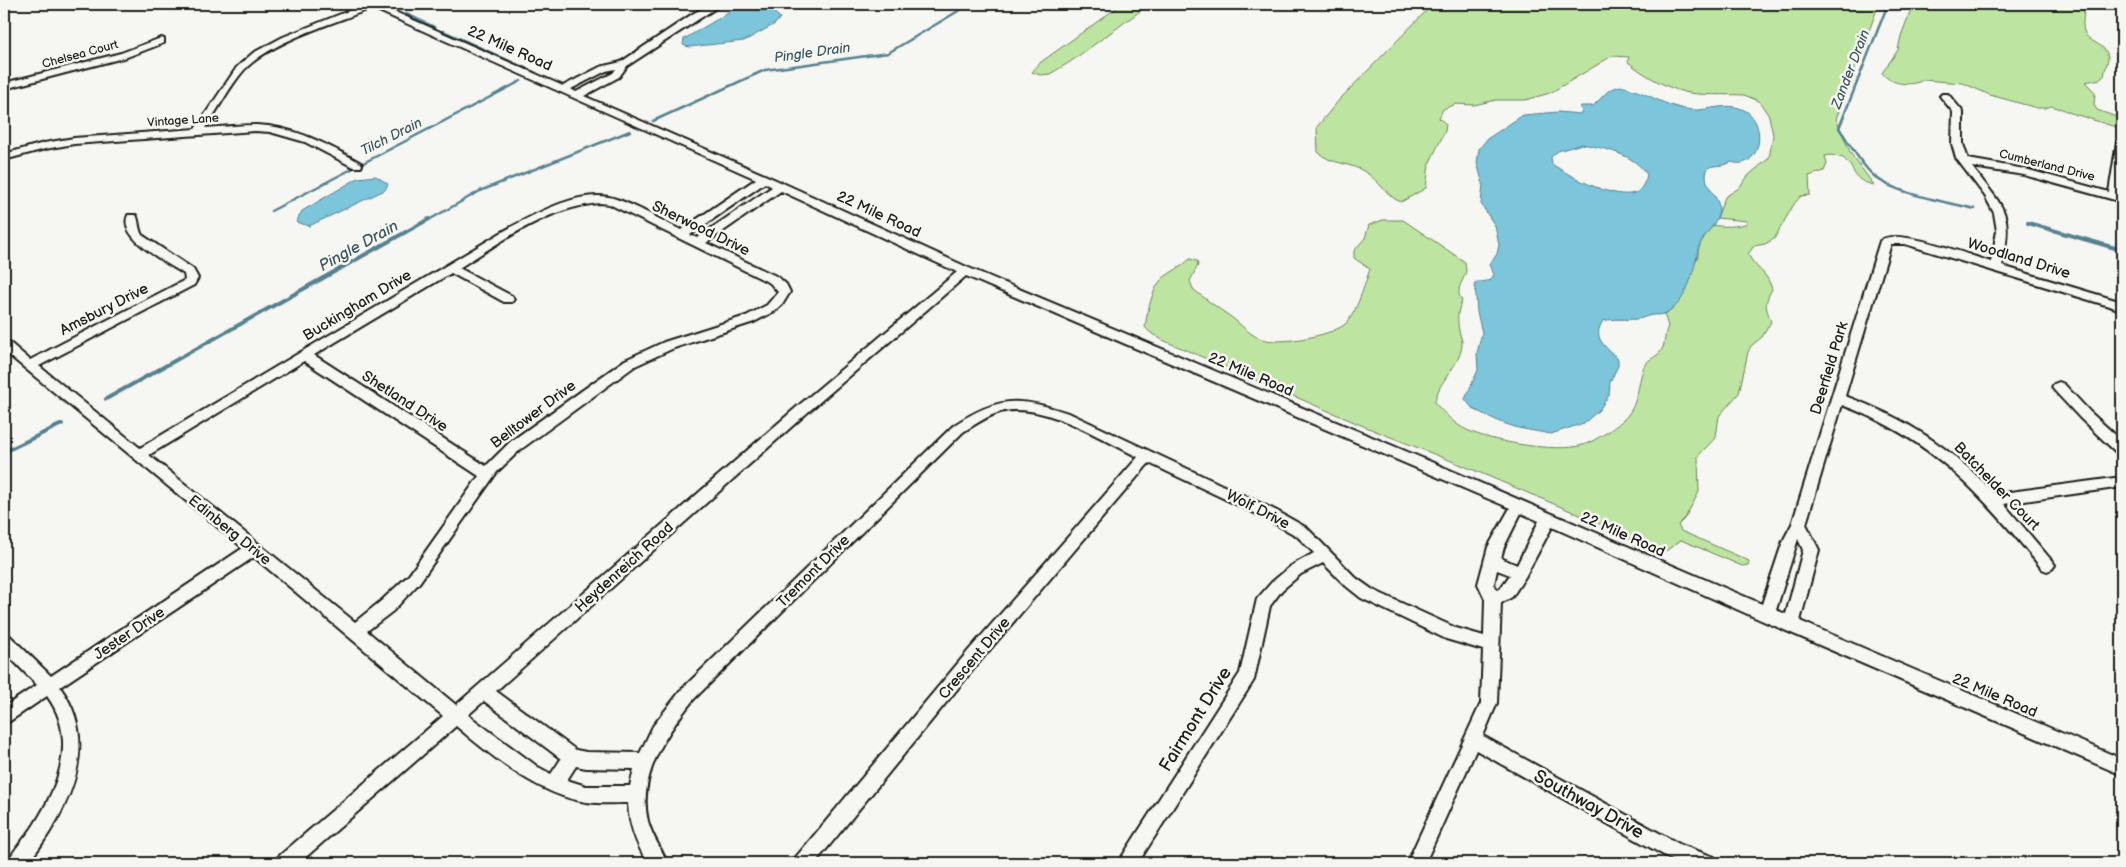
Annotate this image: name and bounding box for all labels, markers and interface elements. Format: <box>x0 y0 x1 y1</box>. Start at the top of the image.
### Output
street label: 22 Mile Road <box>465 21 555 76</box>
water label: Zander Drain <box>1827 27 1873 112</box>
street label: Chelsea Court <box>40 37 120 72</box>
water label: Pingle Drain <box>773 39 851 66</box>
street label: Vintage Lane <box>147 111 219 130</box>
water label: Tilch Drain <box>358 114 425 159</box>
street label: Cumberland Drive <box>1998 146 2096 185</box>
street label: 22 Mile Road <box>834 187 924 242</box>
street label: Sherwood Drive <box>649 197 753 260</box>
water label: Pingle Drain <box>316 217 402 276</box>
street label: Woodland Drive <box>1965 234 2073 283</box>
street label: Buckingham Drive <box>300 266 415 345</box>
street label: Amsbury Drive <box>57 279 152 340</box>
street label: Deerfield Park <box>1806 319 1853 417</box>
street label: 22 Mile Road <box>1205 348 1296 401</box>
street label: Shetland Drive <box>358 366 451 436</box>
street label: Belltower Drive <box>487 376 580 453</box>
street label: Batchelder Court <box>1950 438 2044 535</box>
street label: Wolf Drive <box>1223 485 1293 534</box>
street label: Edinberg Drive <box>184 491 275 570</box>
street label: 22 Mile Road <box>1578 507 1668 562</box>
street label: Heydenreich Road <box>571 518 678 617</box>
street label: Tremont Drive <box>773 531 854 612</box>
street label: Jester Drive <box>90 603 169 664</box>
street label: Crescent Drive <box>935 613 1014 703</box>
street label: Fairmont Drive <box>1155 663 1236 775</box>
street label: 22 Mile Road <box>1949 669 2040 722</box>
street label: Southway Drive <box>1530 766 1648 843</box>

